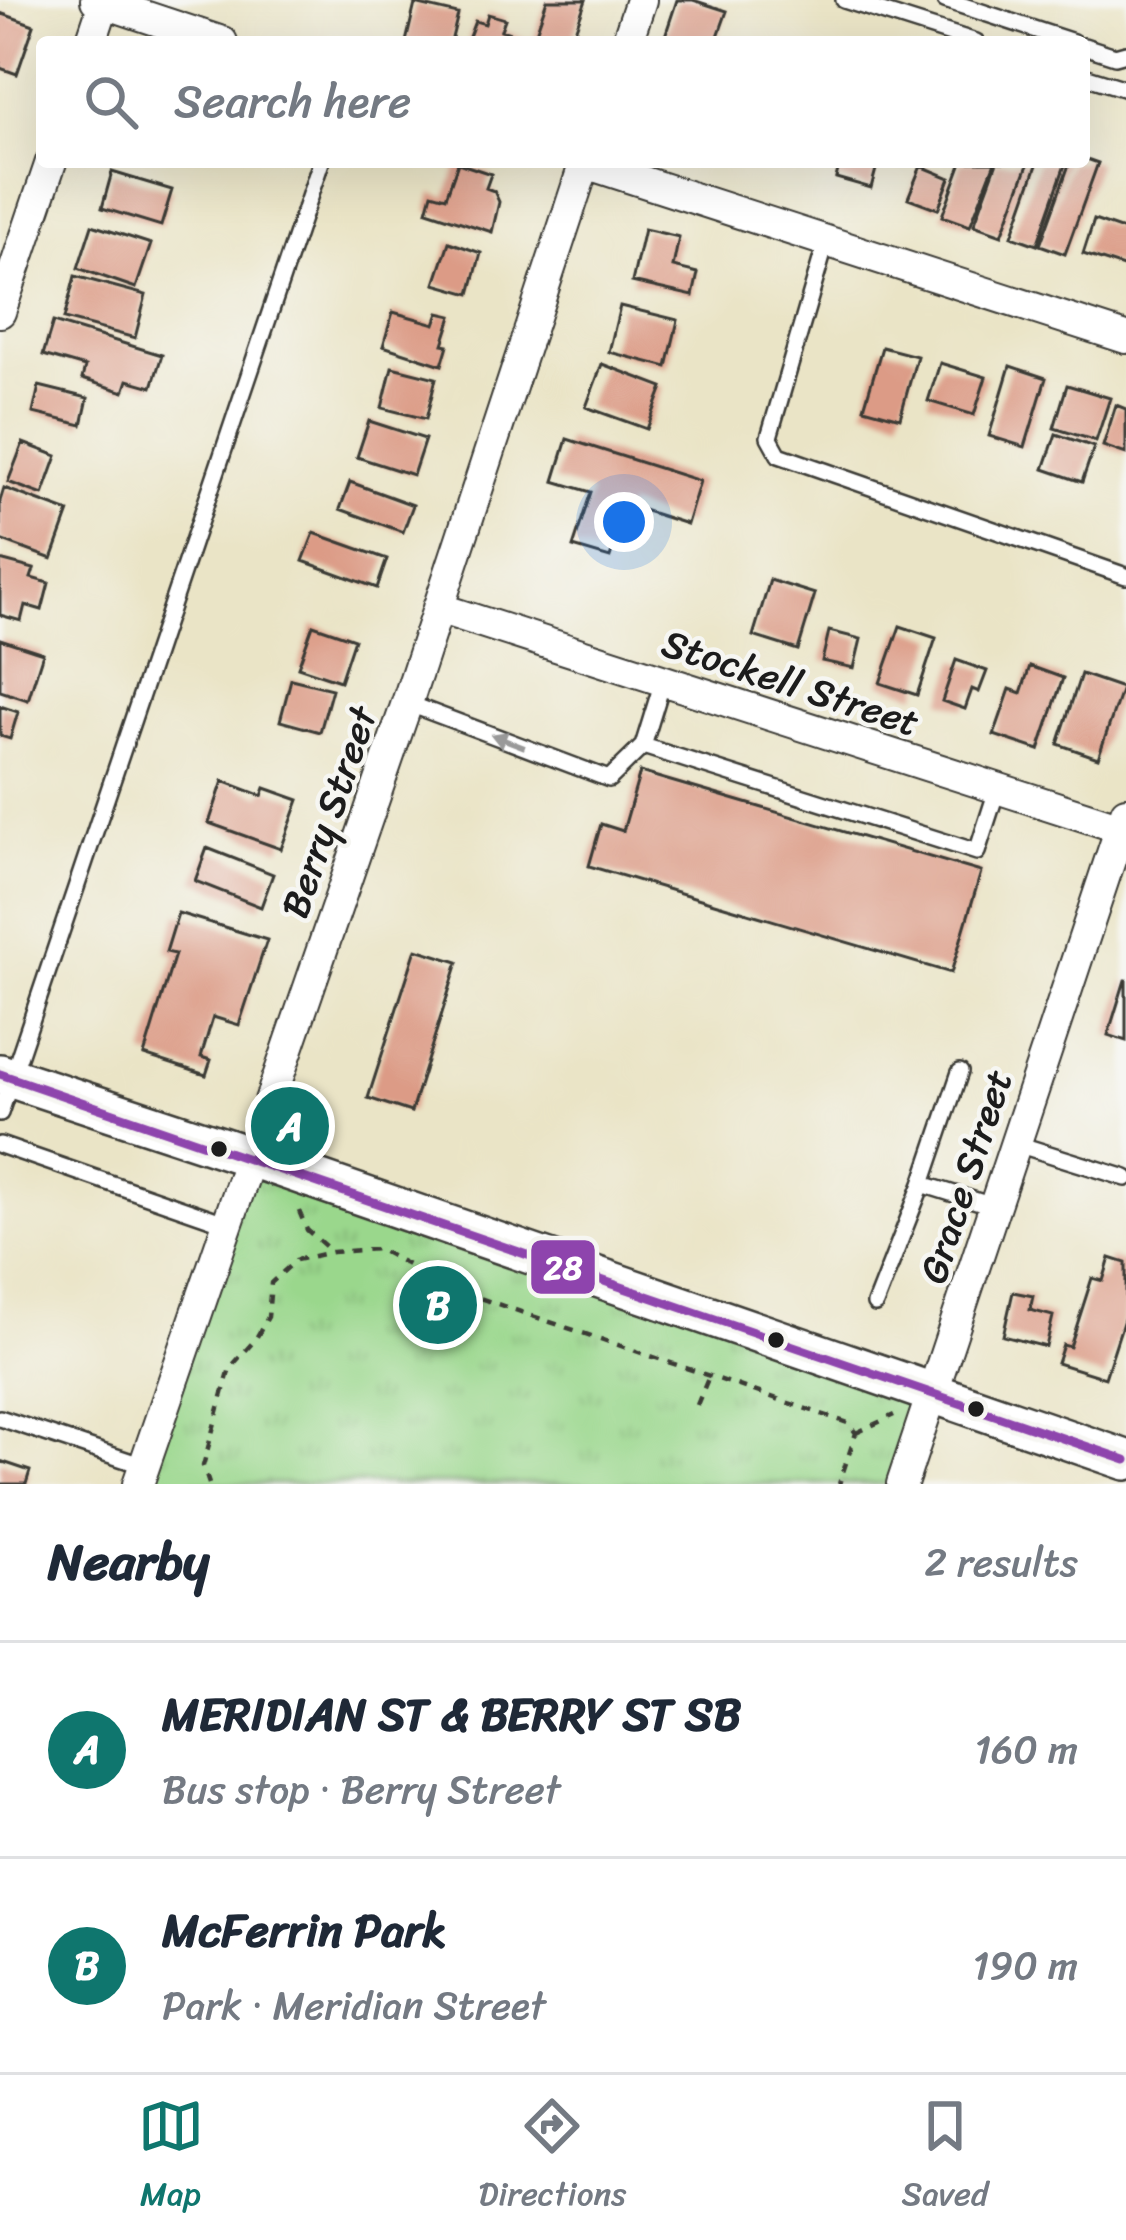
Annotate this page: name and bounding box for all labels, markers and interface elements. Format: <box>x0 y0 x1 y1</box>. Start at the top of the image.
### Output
search box <box>36 36 1090 168</box>
text: Search here <box>174 62 411 142</box>
icon: search <box>78 69 144 135</box>
your location <box>594 492 654 552</box>
street label: Stockell Street <box>653 608 929 757</box>
street label: Berry Street <box>260 696 397 927</box>
one-way arrow <box>489 730 525 749</box>
street label: Grace Street <box>898 1060 1033 1292</box>
pin: A <box>251 1081 329 1171</box>
unlabelled marker <box>208 1138 230 1160</box>
line badge: 28 <box>529 1238 597 1296</box>
text: 28 <box>544 1239 583 1297</box>
pin: B <box>399 1260 477 1350</box>
unlabelled marker <box>765 1329 787 1351</box>
unlabelled marker <box>965 1398 987 1420</box>
text: Nearby <box>48 1517 209 1607</box>
text: 2 results <box>924 1528 1078 1597</box>
text: MERIDIAN ST & BERRY ST SB <box>162 1675 742 1755</box>
text: A <box>74 1715 100 1784</box>
text: 160 m <box>974 1715 1078 1784</box>
text: Bus stop · Berry Street <box>162 1755 560 1824</box>
text: McFerrin Park <box>162 1891 446 1971</box>
text: B <box>75 1931 99 2000</box>
text: 190 m <box>973 1931 1078 2000</box>
text: Park · Meridian Street <box>162 1971 546 2040</box>
tab: Map <box>138 2093 204 2223</box>
tab: Directions <box>479 2093 626 2223</box>
tab: Saved <box>901 2093 988 2223</box>

